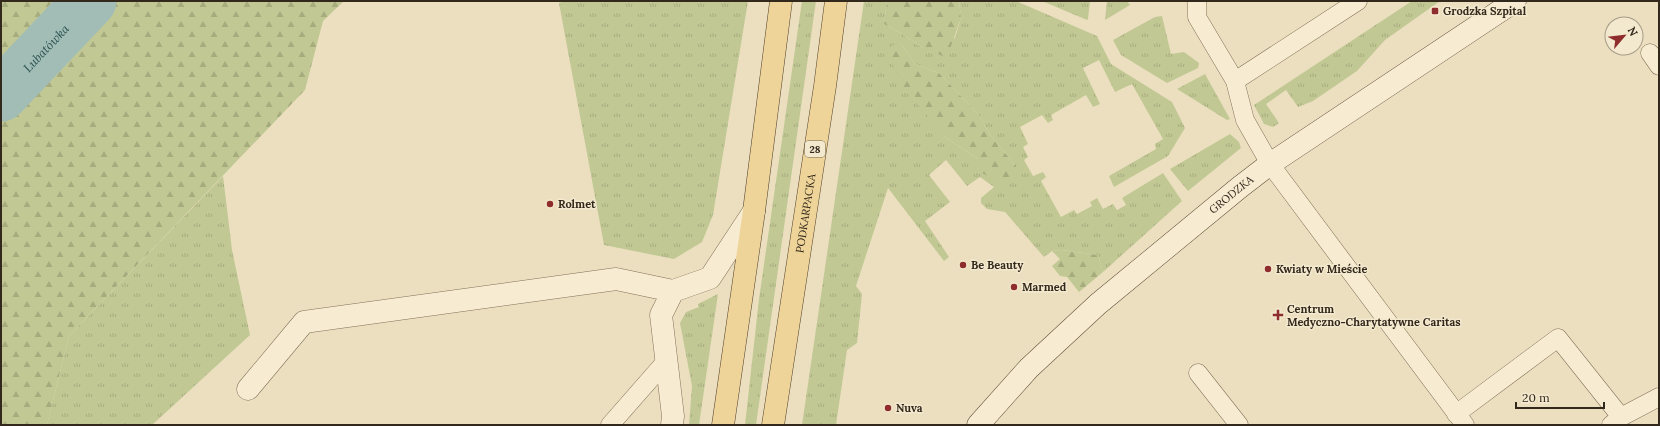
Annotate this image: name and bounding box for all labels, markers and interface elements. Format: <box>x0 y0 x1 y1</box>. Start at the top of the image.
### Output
place label: Grodzka Szpital <box>1443 4 1527 18</box>
marker: Grodzka Szpital <box>1430 6 1440 16</box>
north arrow <box>1604 16 1644 56</box>
water label: Lubatówka <box>20 21 72 75</box>
text: N <box>1625 24 1641 39</box>
road number: 28 <box>805 141 825 157</box>
street label: PODKARPACKA <box>792 172 819 254</box>
street label: GRODZKA <box>1206 172 1257 217</box>
place label: Rolmet <box>558 197 596 211</box>
marker: Rolmet <box>545 199 555 209</box>
place label: Be Beauty <box>971 258 1024 272</box>
marker: Be Beauty <box>958 260 968 270</box>
place label: Kwiaty w Mieście <box>1276 262 1367 276</box>
marker: Kwiaty w Mieście <box>1263 264 1273 274</box>
place label: Marmed <box>1022 280 1067 294</box>
marker: Marmed <box>1009 282 1019 292</box>
place label: Centrum Medyczno-Charytatywne Caritas <box>1287 302 1461 329</box>
marker: Centrum Medyczno-Charytatywne Caritas <box>1272 309 1284 321</box>
scale bar <box>1516 384 1604 410</box>
text: 20 m <box>1522 390 1550 405</box>
place label: Nuva <box>896 401 923 415</box>
marker: Nuva <box>883 403 893 413</box>

